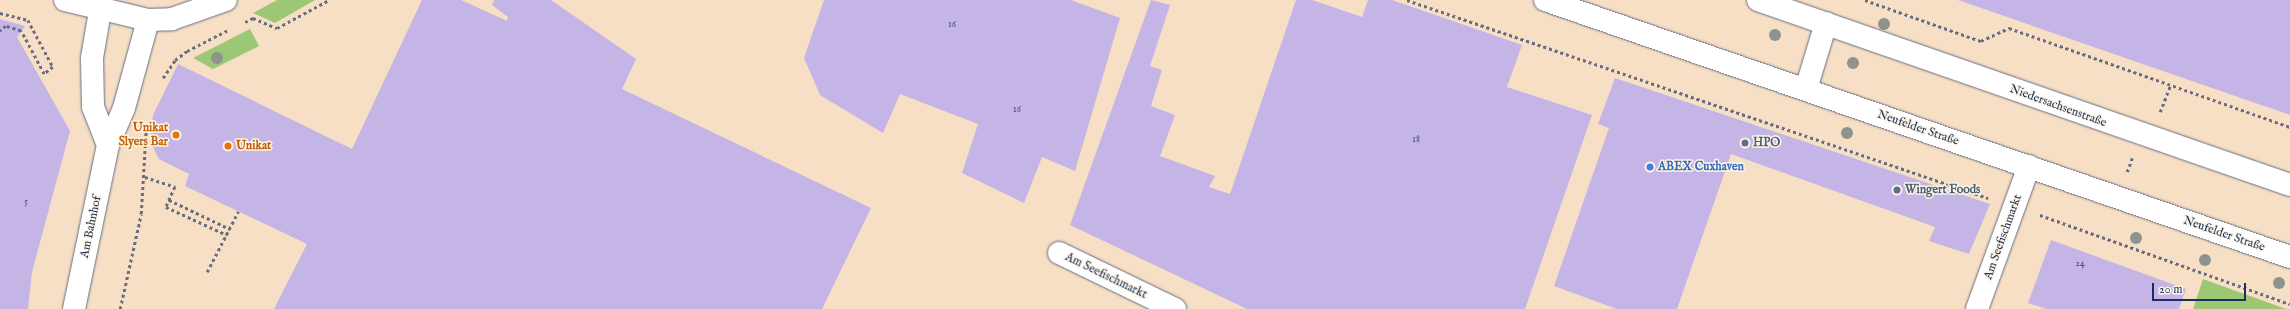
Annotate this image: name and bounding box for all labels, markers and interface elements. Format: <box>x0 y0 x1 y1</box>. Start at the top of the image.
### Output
house number: 16 <box>948 19 956 31</box>
street label: Niedersachsenstraße <box>2008 82 2108 130</box>
house number: 16 <box>1013 104 1021 116</box>
street label: Neufelder Straße <box>1875 107 1961 149</box>
place label: Unikat Slyers Bar <box>119 121 168 149</box>
marker: Unikat Slyers Bar <box>171 130 181 140</box>
house number: 18 <box>1412 134 1420 146</box>
place label: HPO <box>1753 136 1780 150</box>
marker: HPO <box>1740 138 1750 148</box>
place label: Unikat <box>236 139 271 153</box>
marker: Unikat <box>223 141 233 151</box>
place label: ABEX Cuxhaven <box>1658 160 1744 174</box>
marker: ABEX Cuxhaven <box>1645 162 1655 172</box>
place label: Wingert Foods <box>1905 183 1980 197</box>
marker: Wingert Foods <box>1892 185 1902 195</box>
street label: Am Seefischmarkt <box>1981 193 2025 281</box>
street label: Am Bahnhof <box>77 195 105 259</box>
house number: 5 <box>24 196 28 208</box>
street label: Neufelder Straße <box>2181 213 2267 255</box>
street label: Am Seefischmarkt <box>1063 250 1149 302</box>
house number: 24 <box>2075 258 2085 270</box>
scale bar <box>2154 275 2248 301</box>
text: 20 m <box>2159 282 2182 297</box>

